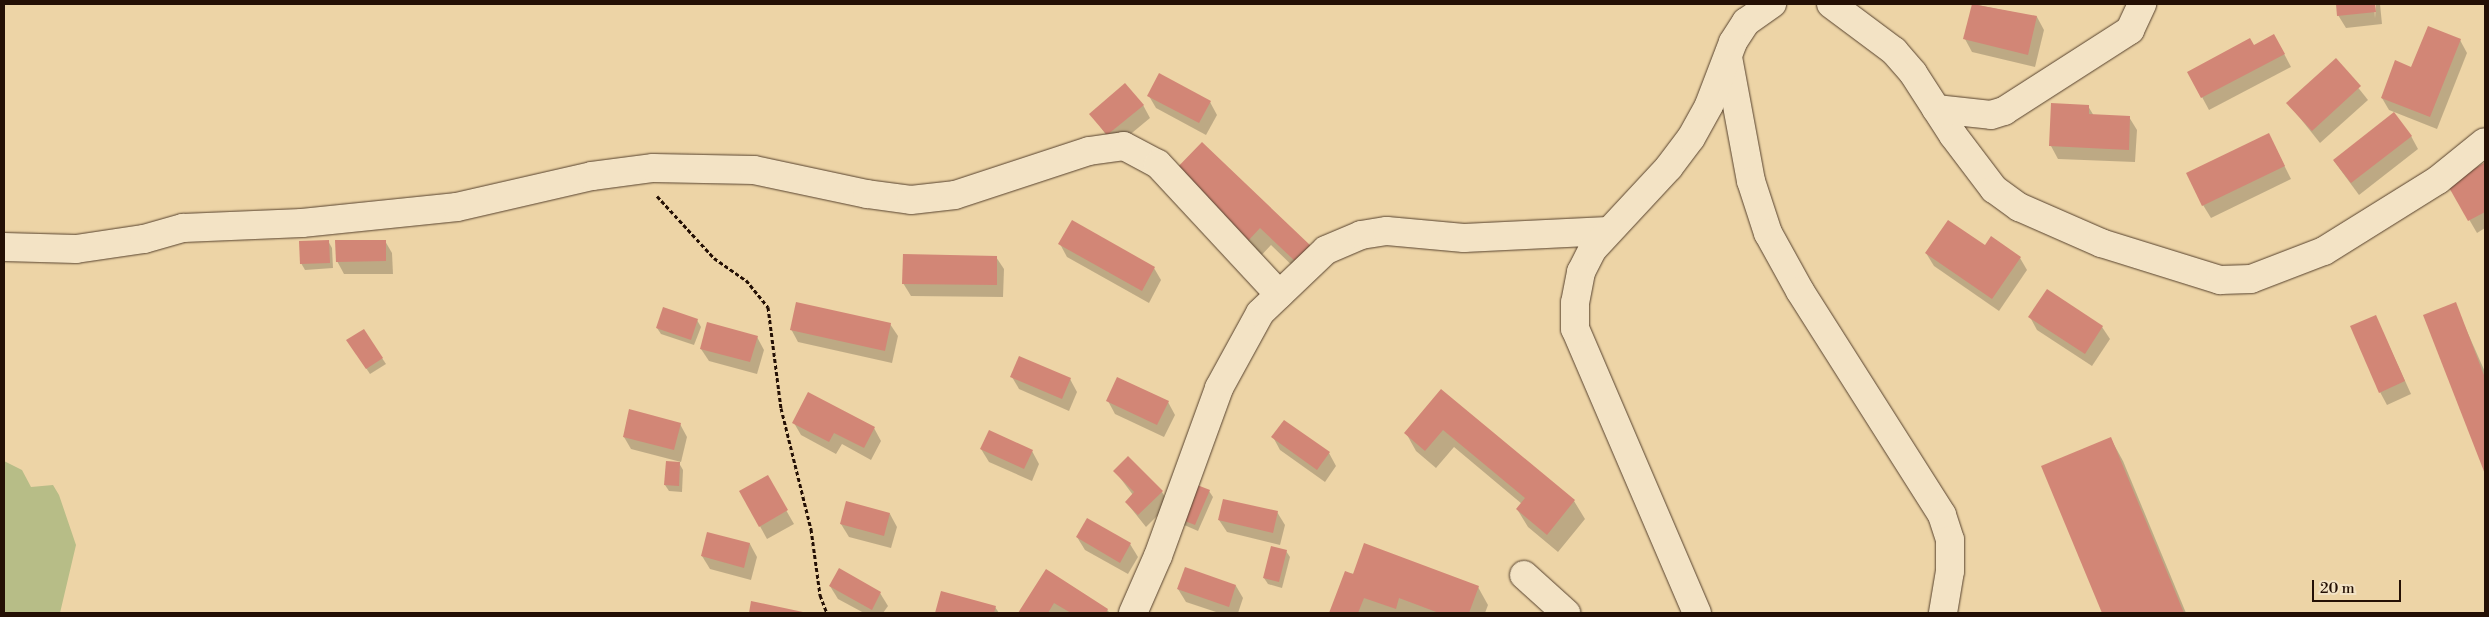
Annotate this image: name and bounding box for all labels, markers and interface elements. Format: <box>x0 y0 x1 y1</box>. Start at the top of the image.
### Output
scale bar <box>2314 570 2403 602</box>
text: 20 m <box>2320 579 2355 598</box>

